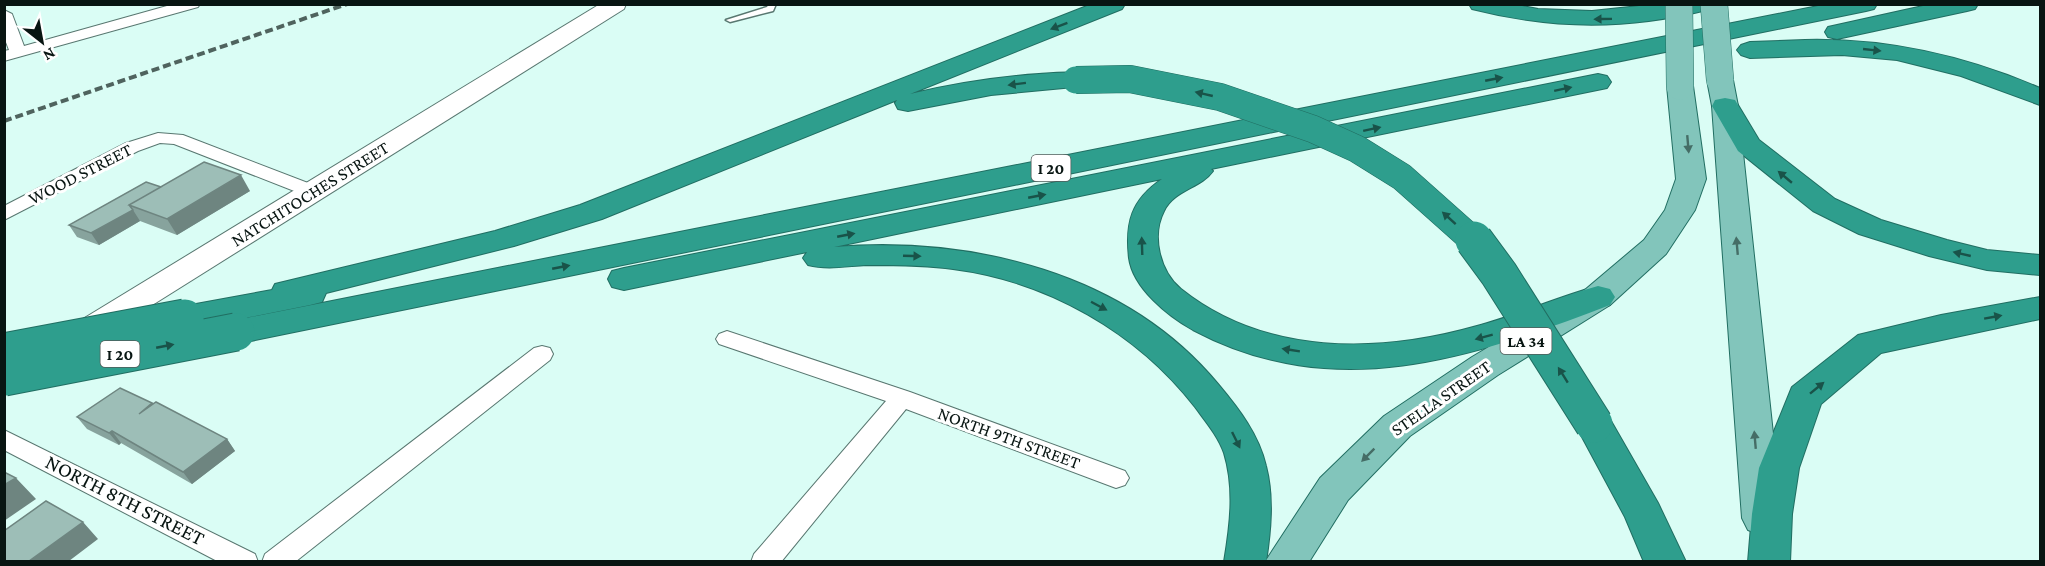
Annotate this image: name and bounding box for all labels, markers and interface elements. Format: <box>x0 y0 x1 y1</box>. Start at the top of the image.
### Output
north arrow <box>12 12 72 72</box>
one-way arrow <box>1594 14 1613 24</box>
one-way arrow <box>1050 21 1068 31</box>
text: N <box>40 44 59 65</box>
one-way arrow <box>1862 45 1881 55</box>
one-way arrow <box>1484 74 1503 83</box>
one-way arrow <box>1008 79 1027 89</box>
one-way arrow <box>1554 84 1573 93</box>
one-way arrow <box>1194 88 1213 98</box>
one-way arrow <box>1363 124 1382 133</box>
one-way arrow <box>1683 135 1693 154</box>
street label: NATCHITOCHES STREET <box>228 137 393 251</box>
street label: WOOD STREET <box>25 139 135 209</box>
road number: I 20 <box>1032 155 1070 181</box>
one-way arrow <box>1777 170 1793 183</box>
one-way arrow <box>1028 191 1047 200</box>
one-way arrow <box>1442 211 1457 225</box>
one-way arrow <box>837 230 856 239</box>
one-way arrow <box>1138 236 1147 255</box>
one-way arrow <box>1732 237 1742 256</box>
one-way arrow <box>1952 249 1971 258</box>
one-way arrow <box>903 252 922 261</box>
one-way arrow <box>552 262 571 271</box>
one-way arrow <box>1090 301 1107 311</box>
one-way arrow <box>1984 312 2003 321</box>
road number: LA 34 <box>1500 328 1552 354</box>
one-way arrow <box>1475 333 1493 343</box>
road number: I 20 <box>100 341 140 367</box>
one-way arrow <box>156 341 175 350</box>
one-way arrow <box>1282 345 1301 354</box>
street label: STELLA STREET <box>1387 356 1495 440</box>
one-way arrow <box>1558 367 1569 383</box>
one-way arrow <box>1809 382 1824 394</box>
street label: NORTH 9TH STREET <box>935 403 1083 473</box>
one-way arrow <box>1232 431 1241 448</box>
one-way arrow <box>1750 431 1760 450</box>
one-way arrow <box>1362 447 1376 461</box>
street label: NORTH 8TH STREET <box>41 449 209 551</box>

